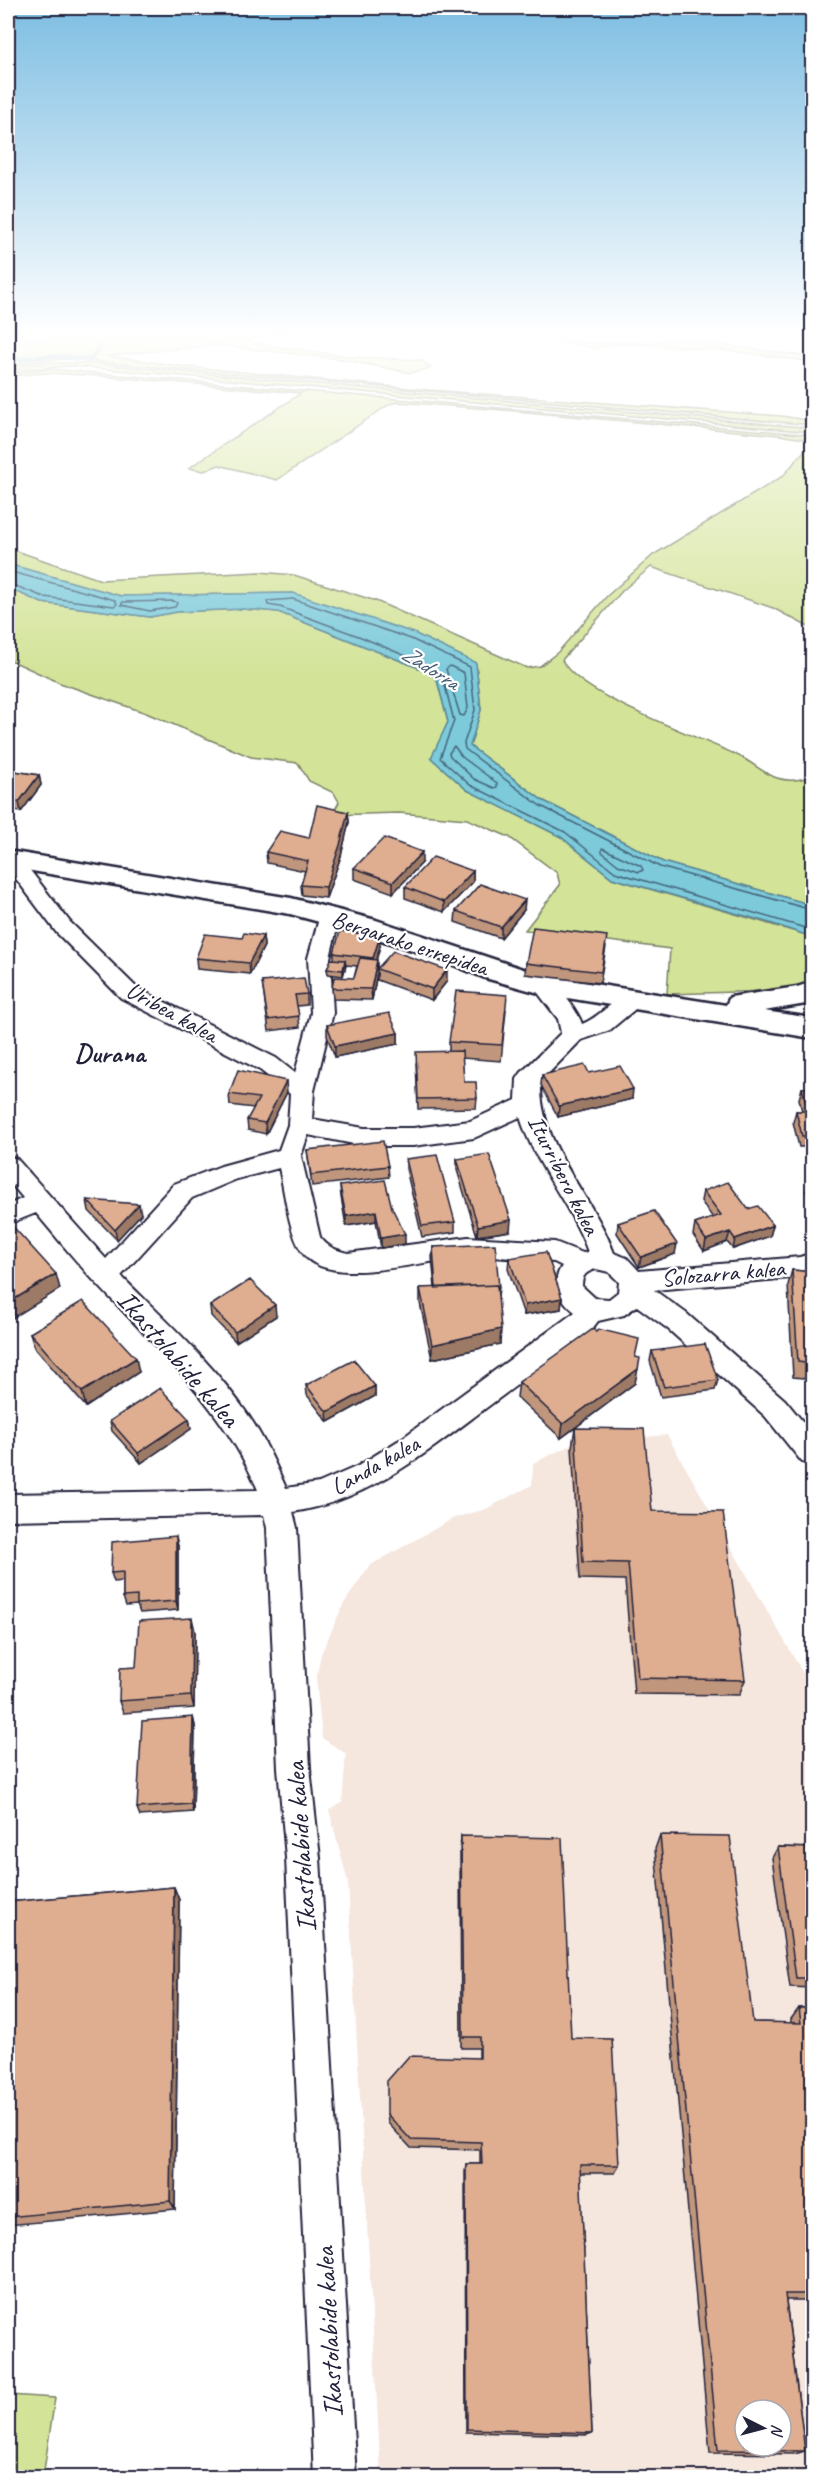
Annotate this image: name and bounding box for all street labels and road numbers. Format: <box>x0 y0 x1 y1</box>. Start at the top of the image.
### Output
street label: Bergarako errepidea <box>328 904 494 983</box>
street label: Uribea kalea <box>121 975 225 1050</box>
street label: Iturribero kalea <box>521 1110 608 1241</box>
street label: Solozarra kalea <box>660 1253 788 1293</box>
street label: Ikastolabide kalea <box>110 1283 249 1435</box>
street label: Landa kalea <box>326 1428 426 1502</box>
street label: Ikastolabide kalea <box>277 1759 324 1933</box>
street label: Ikastolabide kalea <box>306 2244 350 2418</box>

